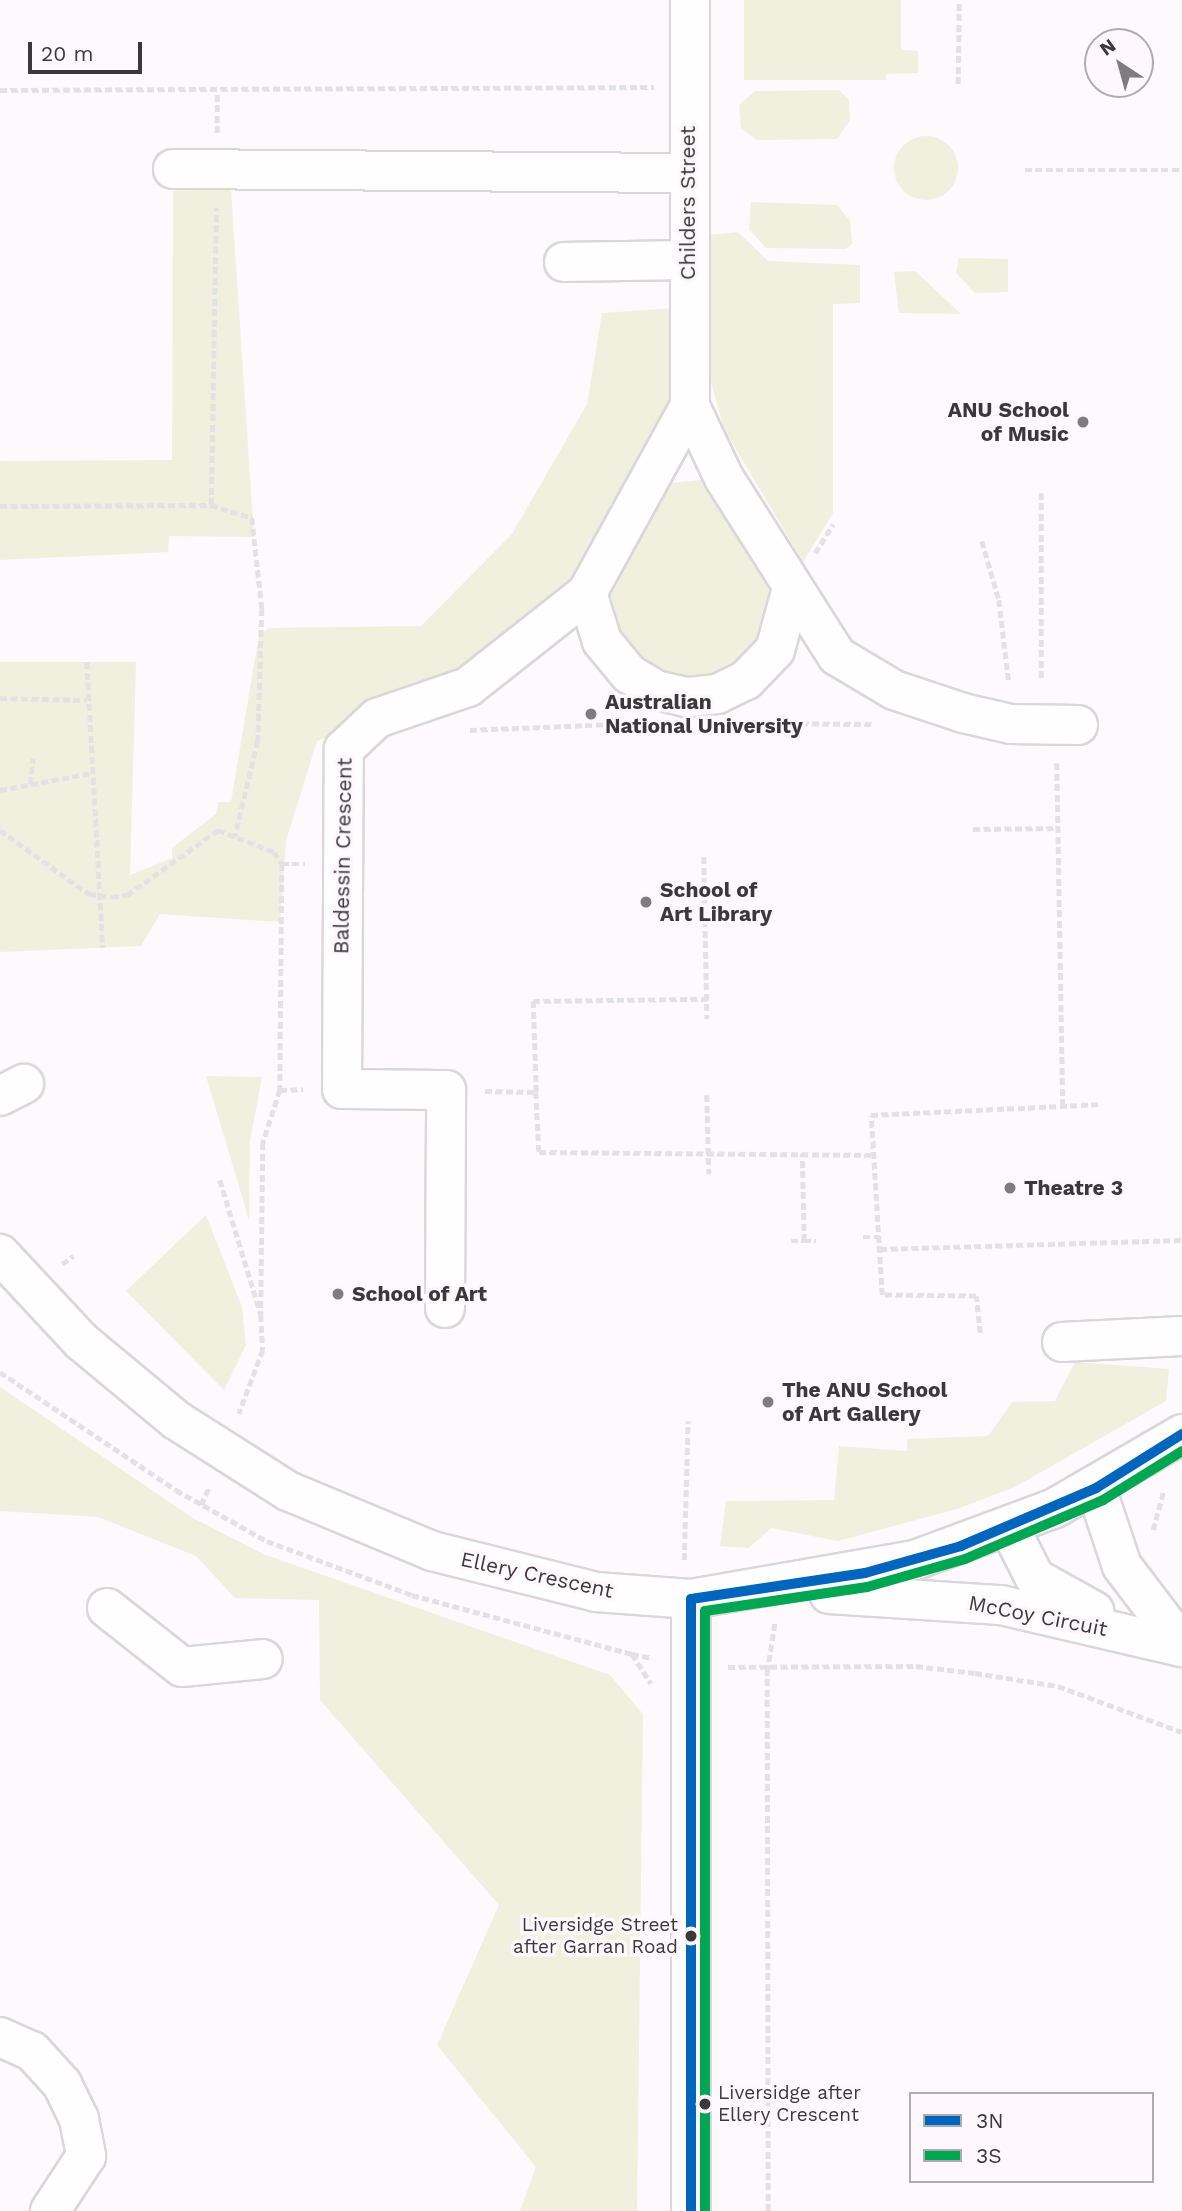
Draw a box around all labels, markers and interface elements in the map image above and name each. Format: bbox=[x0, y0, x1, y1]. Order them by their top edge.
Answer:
scale bar bbox=[32, 28, 145, 72]
north arrow bbox=[1084, 28, 1154, 98]
text: N bbox=[1095, 34, 1120, 61]
text: 20 m bbox=[41, 41, 93, 66]
street label: Childers Street bbox=[675, 126, 701, 280]
place label: ANU School of Music bbox=[948, 397, 1069, 447]
marker: ANU School of Music bbox=[1075, 414, 1091, 430]
place label: Australian National University bbox=[605, 689, 803, 739]
marker: Australian National University bbox=[583, 706, 599, 722]
street label: Baldessin Crescent bbox=[329, 758, 357, 954]
place label: School of Art Library bbox=[660, 877, 772, 927]
marker: School of Art Library bbox=[638, 894, 654, 910]
place label: Theatre 3 bbox=[1024, 1175, 1123, 1201]
marker: Theatre 3 bbox=[1002, 1180, 1018, 1196]
place label: School of Art bbox=[352, 1281, 488, 1307]
marker: School of Art bbox=[330, 1286, 346, 1302]
place label: The ANU School of Art Gallery bbox=[782, 1377, 948, 1427]
marker: The ANU School of Art Gallery bbox=[760, 1394, 776, 1410]
street label: Ellery Crescent bbox=[458, 1546, 616, 1604]
street label: McCoy Circuit bbox=[966, 1590, 1110, 1642]
place label: Liversidge Street after Garran Road bbox=[513, 1914, 678, 1958]
marker: Liversidge Street after Garran Road bbox=[684, 1929, 698, 1943]
place label: Liversidge after Ellery Crescent bbox=[718, 2082, 861, 2126]
legend bbox=[909, 2092, 1154, 2183]
marker: Liversidge after Ellery Crescent bbox=[698, 2097, 712, 2111]
text: 3N bbox=[976, 2108, 1004, 2133]
text: 3S bbox=[976, 2143, 1002, 2168]

